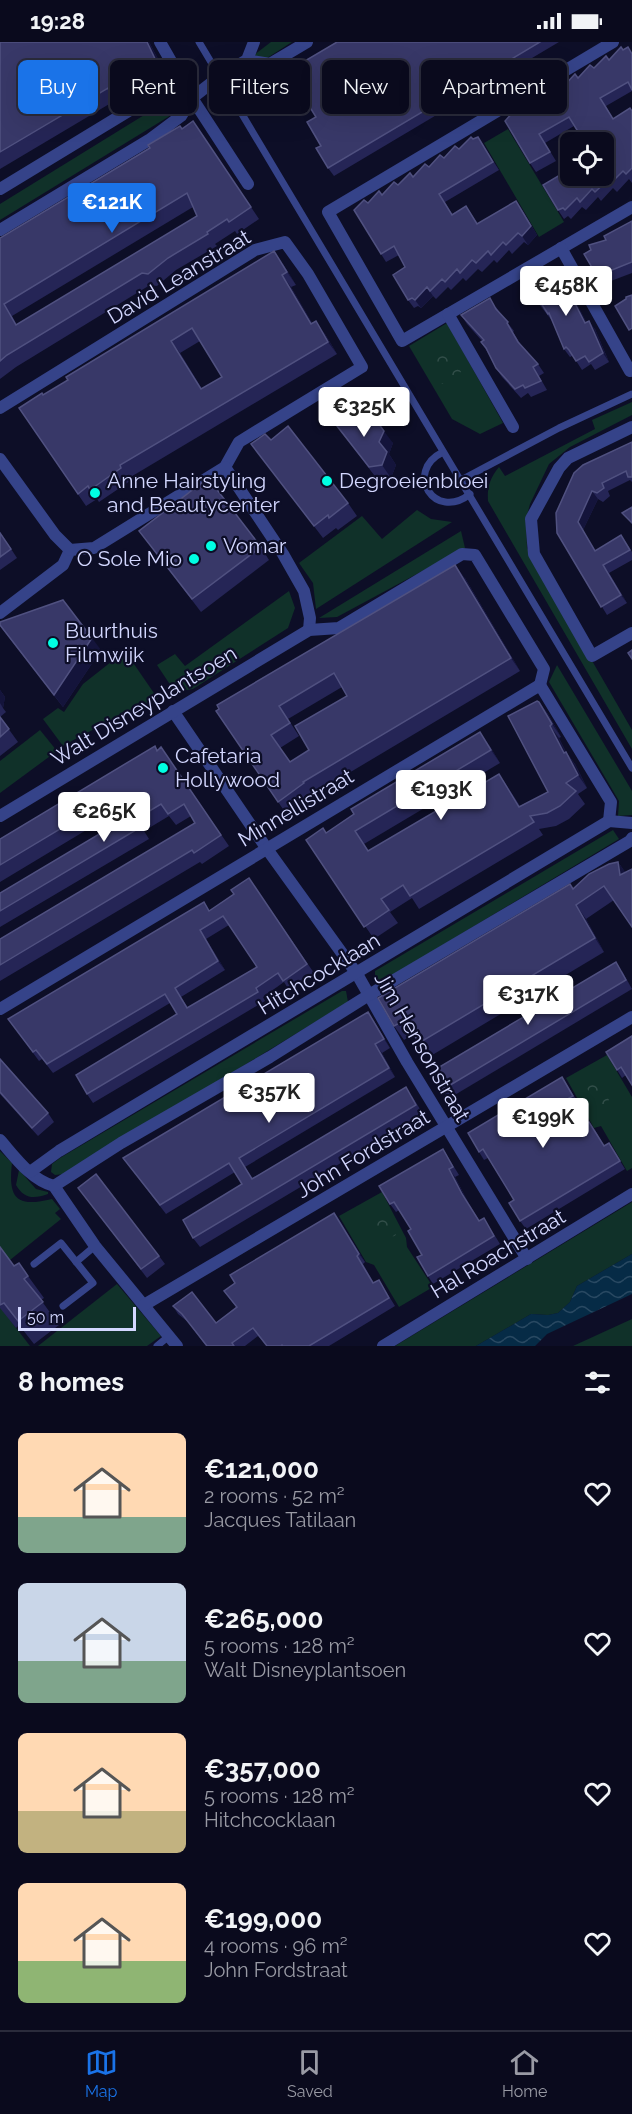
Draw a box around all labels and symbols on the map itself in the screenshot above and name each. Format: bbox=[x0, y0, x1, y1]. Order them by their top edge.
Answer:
pin: €121K bbox=[70, 183, 154, 234]
street label: David Leanstraat bbox=[103, 224, 255, 329]
pin: €458K bbox=[524, 266, 608, 317]
pin: €325K bbox=[322, 387, 406, 438]
place label: Anne Hairstyling and Beautycenter bbox=[107, 468, 280, 517]
place label: Degroeienbloei bbox=[339, 468, 488, 493]
marker: Degroeienbloei bbox=[320, 474, 334, 488]
marker: Anne Hairstyling and Beautycenter bbox=[88, 486, 102, 500]
place label: Vomar bbox=[223, 533, 287, 558]
marker: Vomar bbox=[204, 539, 218, 553]
place label: O Sole Mio bbox=[77, 546, 182, 571]
marker: O Sole Mio bbox=[187, 552, 201, 566]
place label: Buurthuis Filmwijk bbox=[65, 618, 158, 667]
marker: Buurthuis Filmwijk bbox=[46, 636, 60, 650]
street label: Walt Disneyplantsoen bbox=[46, 640, 241, 771]
place label: Cafetaria Hollywood bbox=[175, 743, 280, 792]
marker: Cafetaria Hollywood bbox=[156, 761, 170, 775]
street label: Minnellistraat bbox=[234, 763, 358, 852]
pin: €193K bbox=[399, 770, 483, 821]
pin: €265K bbox=[62, 792, 146, 843]
street label: Hitchcocklaan bbox=[253, 927, 384, 1020]
street label: Jim Hensonstraat bbox=[369, 968, 475, 1126]
pin: €317K bbox=[486, 975, 570, 1026]
pin: €357K bbox=[227, 1073, 311, 1124]
pin: €199K bbox=[501, 1098, 585, 1149]
street label: John Fordstraat bbox=[292, 1104, 434, 1203]
street label: Hal Roachstraat bbox=[426, 1204, 570, 1304]
scale bar bbox=[18, 1304, 136, 1332]

